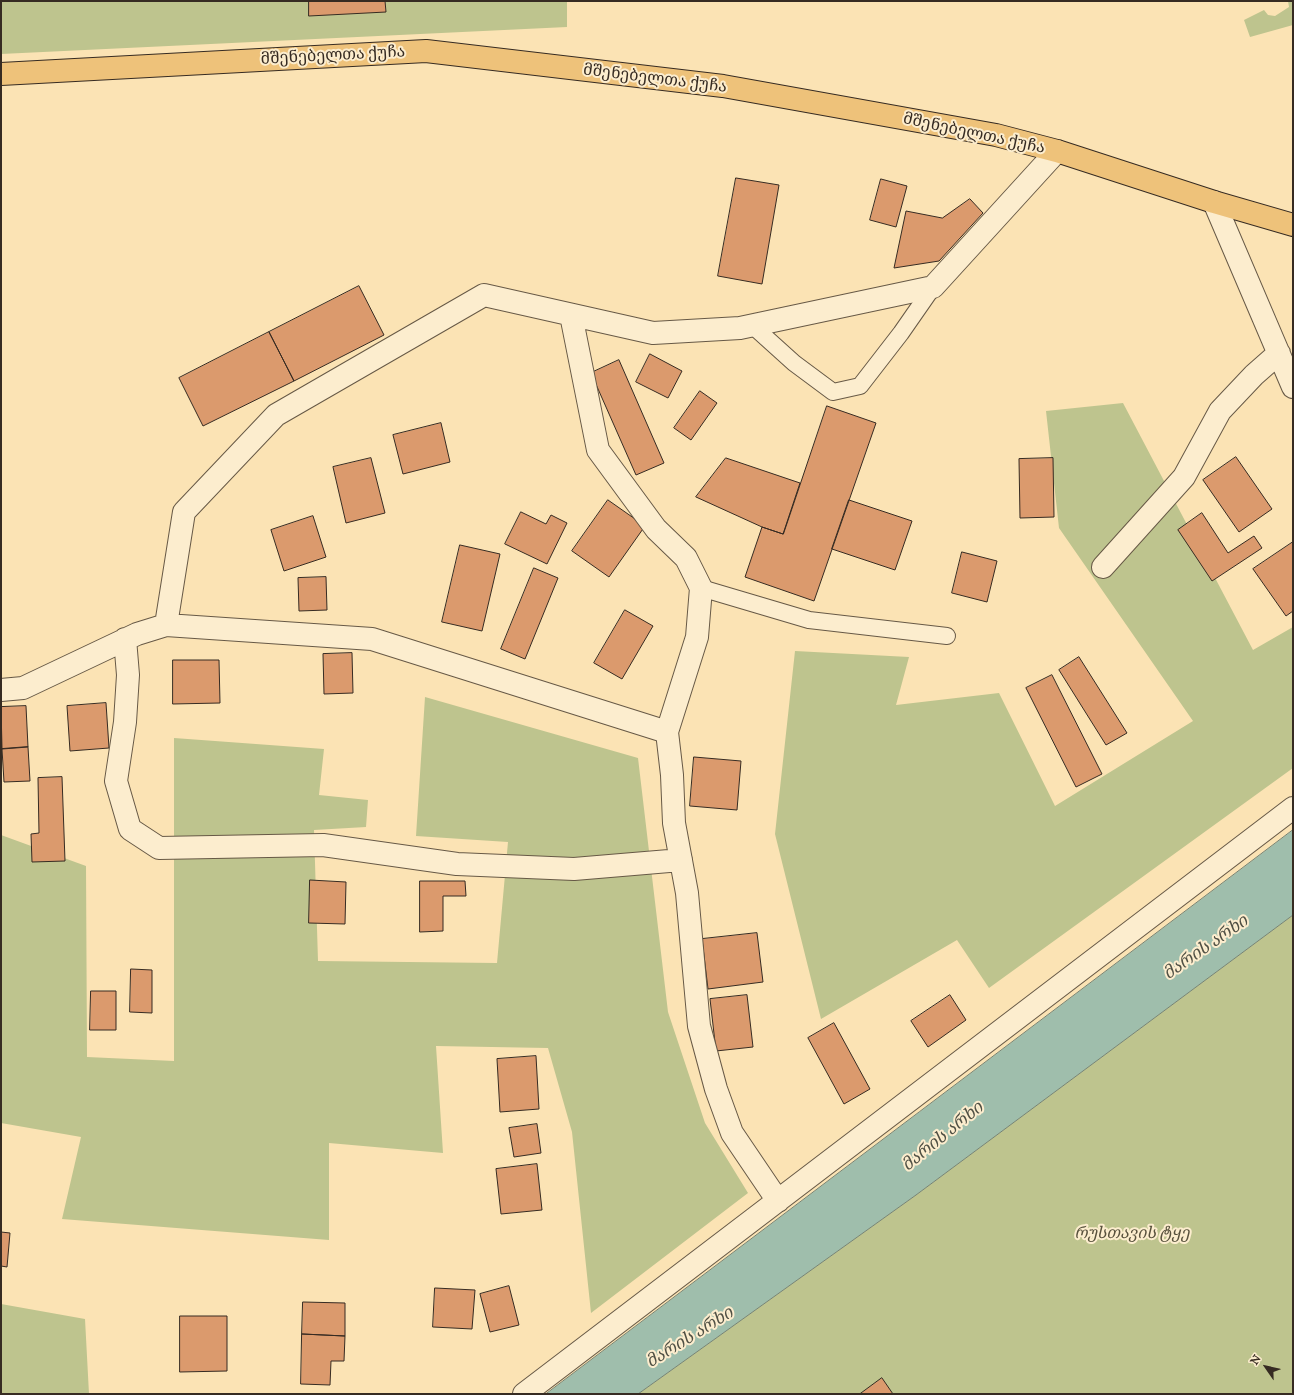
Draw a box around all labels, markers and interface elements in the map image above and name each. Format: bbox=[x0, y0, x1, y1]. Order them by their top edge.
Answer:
street label: მშენებელთა ქუჩა bbox=[260, 43, 406, 69]
street label: მშენებელთა ქუჩა bbox=[582, 61, 728, 97]
street label: მშენებელთა ქუჩა bbox=[901, 110, 1047, 158]
water label: მარის არხი bbox=[1160, 911, 1252, 985]
water label: მარის არხი bbox=[898, 1098, 988, 1176]
park label: რუსთავის ტყე bbox=[1074, 1224, 1190, 1244]
water label: მარის არხი bbox=[643, 1303, 737, 1373]
north arrow bbox=[1246, 1347, 1286, 1387]
text: N bbox=[1248, 1353, 1264, 1368]

